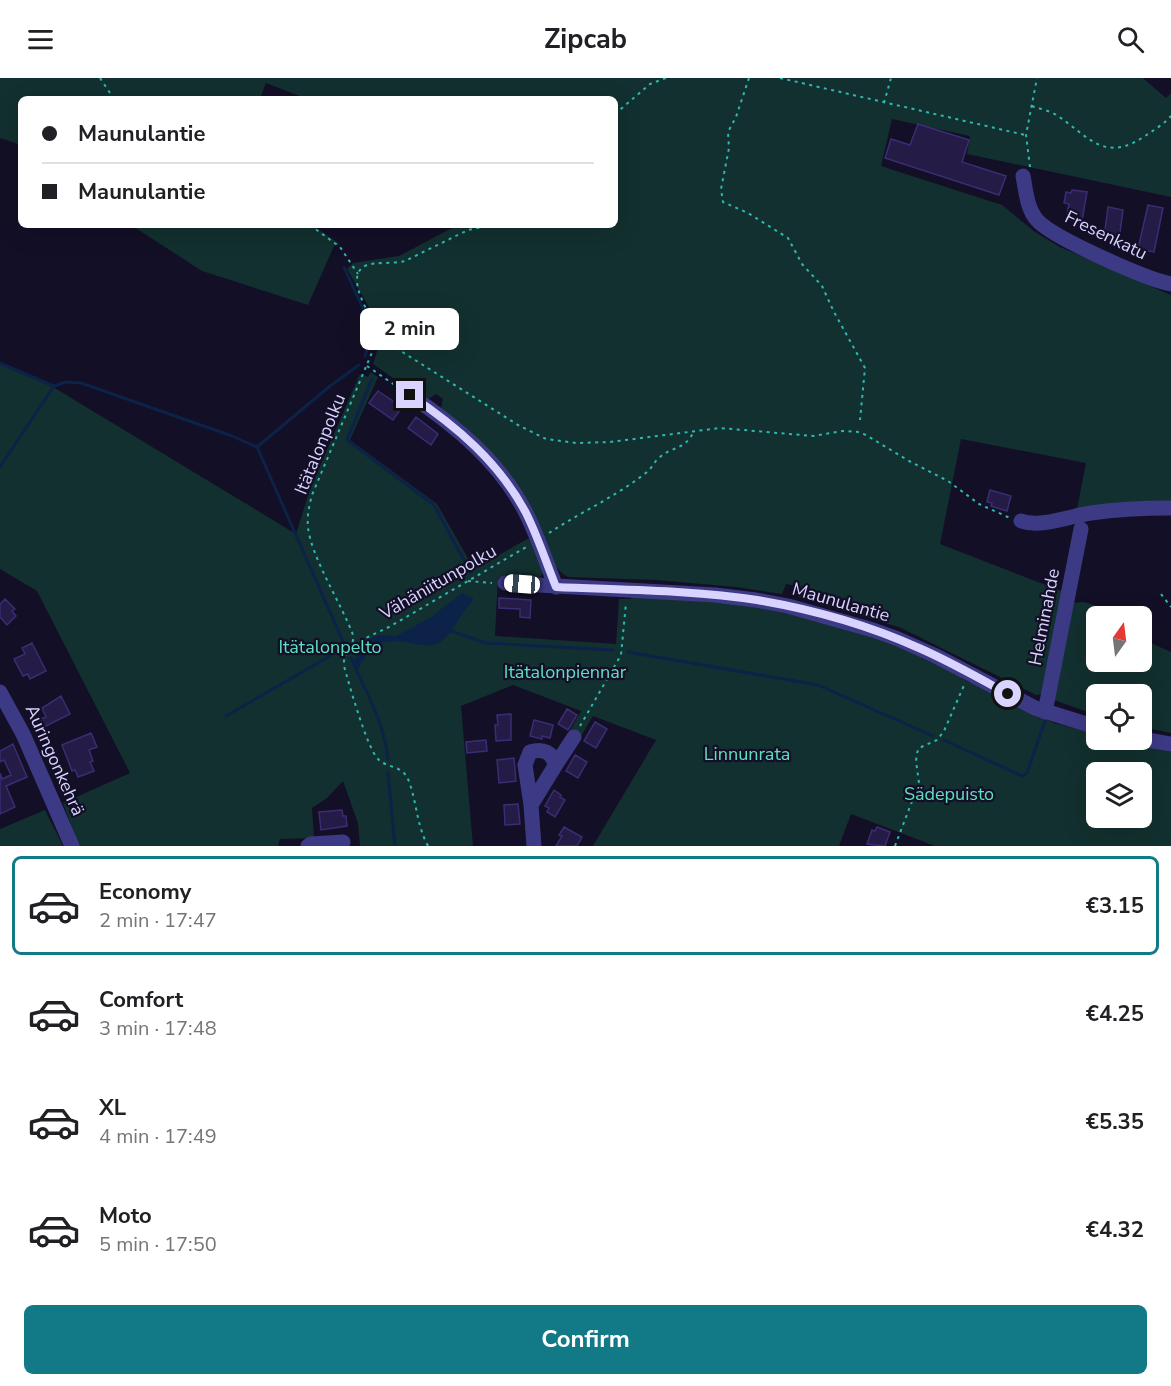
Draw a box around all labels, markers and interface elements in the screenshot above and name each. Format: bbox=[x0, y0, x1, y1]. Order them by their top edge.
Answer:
text: Zipcab bbox=[544, 21, 627, 58]
icon: menu bbox=[24, 23, 57, 56]
icon: search bbox=[1114, 23, 1147, 56]
text: Maunulantie bbox=[78, 119, 205, 149]
text: Maunulantie bbox=[78, 177, 205, 207]
street label: Fresenkatu bbox=[1061, 205, 1151, 265]
callout: 2 min bbox=[360, 308, 460, 350]
text: 2 min bbox=[384, 315, 435, 342]
route end bbox=[396, 381, 423, 408]
street label: Itätalonpolku bbox=[289, 390, 351, 498]
street label: Vähäniitunpolku bbox=[374, 539, 501, 626]
street label: Helminahde bbox=[1023, 566, 1065, 668]
car bbox=[503, 574, 541, 594]
street label: Maunulantie bbox=[789, 577, 893, 627]
north arrow bbox=[1086, 606, 1152, 672]
map controls bbox=[1086, 606, 1152, 828]
park label: Itätalonpelto bbox=[278, 635, 382, 659]
park label: Itätalonpiennar bbox=[504, 660, 627, 684]
route start bbox=[994, 680, 1021, 707]
button: locate bbox=[1086, 684, 1152, 750]
street label: Auringonkehrä bbox=[20, 701, 90, 819]
park label: Linnunrata bbox=[704, 742, 790, 766]
button: layers bbox=[1086, 762, 1152, 828]
park label: Sädepuisto bbox=[904, 782, 994, 806]
text: Economy bbox=[99, 877, 191, 907]
icon: car bbox=[27, 879, 81, 933]
text: €3.15 bbox=[1086, 891, 1144, 921]
text: 2 min · 17:47 bbox=[99, 907, 217, 934]
text: Comfort bbox=[99, 985, 183, 1015]
icon: car bbox=[27, 987, 81, 1041]
text: €4.25 bbox=[1086, 999, 1144, 1029]
text: 3 min · 17:48 bbox=[99, 1015, 217, 1042]
text: XL bbox=[99, 1093, 126, 1123]
icon: car bbox=[27, 1095, 81, 1149]
text: €5.35 bbox=[1086, 1107, 1144, 1137]
text: 4 min · 17:49 bbox=[99, 1123, 217, 1150]
text: Moto bbox=[99, 1201, 152, 1231]
icon: car bbox=[27, 1203, 81, 1257]
text: €4.32 bbox=[1086, 1215, 1144, 1245]
text: 5 min · 17:50 bbox=[99, 1231, 217, 1258]
button: Confirm bbox=[24, 1305, 1147, 1374]

